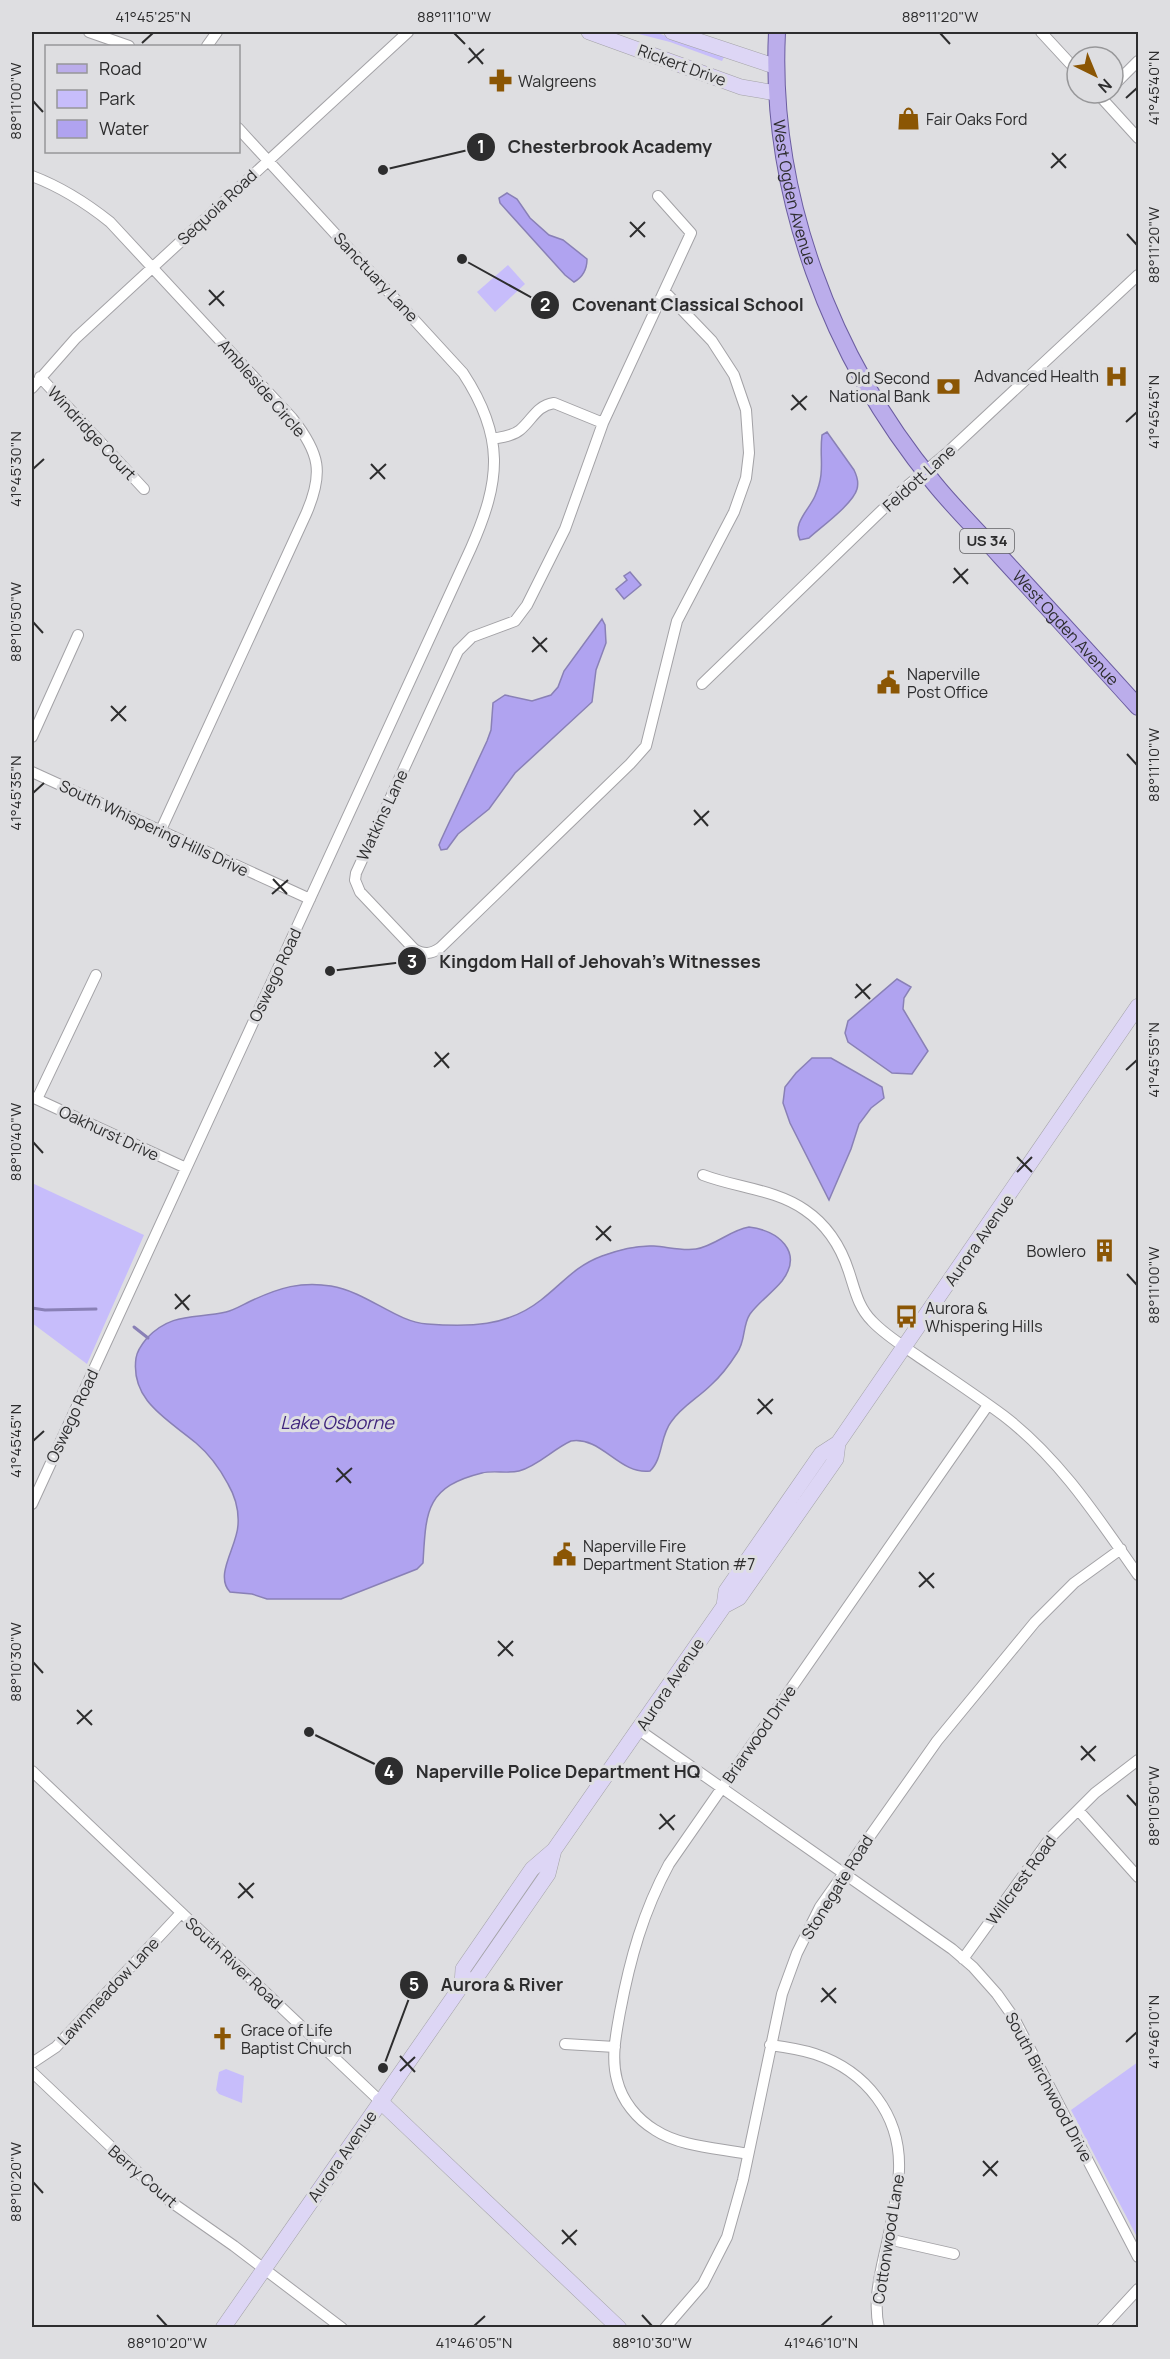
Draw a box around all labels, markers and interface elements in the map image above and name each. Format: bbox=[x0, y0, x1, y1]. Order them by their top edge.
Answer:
text: 41°45'25"N bbox=[115, 6, 191, 27]
text: 88°11'10"W bbox=[417, 6, 491, 27]
text: 88°11'20"W bbox=[902, 6, 978, 27]
street label: Rickert Drive bbox=[635, 39, 729, 91]
legend bbox=[45, 45, 240, 153]
north arrow bbox=[1065, 45, 1125, 105]
text: 41°45'40"N bbox=[1143, 51, 1164, 125]
text: Road bbox=[99, 56, 142, 80]
text: 88°11'00"W bbox=[5, 62, 26, 140]
pharmacy icon: Walgreens bbox=[487, 68, 513, 94]
place label: Walgreens bbox=[518, 70, 596, 92]
text: N bbox=[1094, 74, 1117, 98]
text: Park bbox=[99, 86, 136, 110]
shop icon: Fair Oaks Ford bbox=[895, 106, 921, 132]
place label: Fair Oaks Ford bbox=[926, 108, 1028, 130]
text: Water bbox=[99, 116, 149, 140]
street label: West Ogden Avenue bbox=[768, 118, 822, 268]
callout: Chesterbrook Academy bbox=[466, 129, 724, 165]
text: 1 bbox=[477, 134, 485, 158]
text: Chesterbrook Academy bbox=[508, 134, 712, 158]
street label: Sequoia Road bbox=[172, 164, 262, 250]
text: 88°11'20"W bbox=[1143, 207, 1164, 283]
street label: Sanctuary Lane bbox=[329, 227, 423, 327]
callout: Covenant Classical School bbox=[530, 287, 816, 323]
text: 2 bbox=[540, 292, 550, 316]
text: Covenant Classical School bbox=[572, 292, 804, 316]
street label: Ambleside Circle bbox=[213, 334, 311, 442]
hospital icon: Advanced Health bbox=[1104, 363, 1130, 389]
place label: Advanced Health bbox=[974, 365, 1099, 387]
place label: Old Second National Bank bbox=[829, 367, 931, 407]
bank icon: Old Second National Bank bbox=[935, 374, 961, 400]
text: 41°45'45"N bbox=[1143, 375, 1164, 449]
street label: Windridge Court bbox=[43, 381, 141, 485]
text: 41°45'30"N bbox=[5, 431, 26, 507]
street label: Feldott Lane bbox=[878, 439, 960, 517]
road number: US 34 bbox=[960, 529, 1014, 553]
street label: West Ogden Avenue bbox=[1008, 565, 1124, 690]
text: 88°10'50"W bbox=[5, 582, 26, 662]
place label: Naperville Post Office bbox=[907, 663, 988, 703]
public building icon: Naperville Post Office bbox=[876, 670, 902, 696]
text: 88°11'10"W bbox=[1143, 728, 1164, 802]
text: 41°45'35"N bbox=[5, 755, 26, 831]
street label: Watkins Lane bbox=[351, 766, 413, 864]
street label: South Whispering Hills Drive bbox=[56, 774, 252, 882]
street label: Oswego Road bbox=[244, 925, 306, 1025]
callout: Kingdom Hall of Jehovah's Witnesses bbox=[397, 943, 772, 979]
text: 3 bbox=[407, 949, 417, 973]
text: Kingdom Hall of Jehovah's Witnesses bbox=[439, 949, 761, 973]
text: 41°45'55"N bbox=[1143, 1022, 1164, 1098]
street label: Oakhurst Drive bbox=[55, 1100, 163, 1166]
text: 88°10'40"W bbox=[5, 1103, 26, 1181]
street label: Aurora Avenue bbox=[939, 1190, 1019, 1290]
building icon: Bowlero bbox=[1091, 1238, 1117, 1264]
place label: Bowlero bbox=[1027, 1240, 1086, 1262]
text: 88°11'00"W bbox=[1143, 1246, 1164, 1324]
place label: Aurora & Whispering Hills bbox=[925, 1297, 1043, 1337]
bus stop icon: Aurora & Whispering Hills bbox=[894, 1304, 920, 1330]
street label: Oswego Road bbox=[41, 1366, 103, 1466]
text: 41°45'45"N bbox=[5, 1404, 26, 1478]
water label: Lake Osborne bbox=[280, 1410, 395, 1434]
place label: Naperville Fire Department Station #7 bbox=[583, 1535, 755, 1575]
public building icon: Naperville Fire Department Station #7 bbox=[552, 1542, 578, 1568]
text: 88°10'30"W bbox=[5, 1622, 26, 1702]
street label: Aurora Avenue bbox=[631, 1633, 709, 1735]
street label: Briarwood Drive bbox=[717, 1681, 801, 1787]
callout: Naperville Police Department HQ bbox=[374, 1753, 712, 1789]
text: 4 bbox=[384, 1759, 395, 1783]
text: Naperville Police Department HQ bbox=[416, 1759, 700, 1783]
text: 88°10'50"W bbox=[1143, 1766, 1164, 1846]
street label: Stonegate Road bbox=[796, 1831, 878, 1943]
street label: Willcrest Road bbox=[981, 1831, 1061, 1929]
street label: South River Road bbox=[180, 1912, 288, 2014]
street label: Lawnmeadow Lane bbox=[52, 1932, 164, 2050]
callout: Aurora & River bbox=[399, 1967, 575, 2003]
text: 5 bbox=[409, 1972, 419, 1996]
text: Aurora & River bbox=[441, 1972, 563, 1996]
text: 41°46'10"N bbox=[1143, 1995, 1164, 2069]
street label: South Birchwood Drive bbox=[1000, 2008, 1098, 2166]
place label: Grace of Life Baptist Church bbox=[241, 2019, 352, 2059]
church icon: Grace of Life Baptist Church bbox=[210, 2026, 236, 2052]
street label: Aurora Avenue bbox=[302, 2106, 382, 2206]
street label: Berry Court bbox=[104, 2140, 182, 2212]
text: 88°10'20"W bbox=[5, 2142, 26, 2222]
street label: Cottonwood Lane bbox=[867, 2173, 909, 2305]
text: 88°10'20"W bbox=[127, 2332, 207, 2353]
text: 41°46'05"N bbox=[436, 2332, 512, 2353]
text: 88°10'30"W bbox=[612, 2332, 692, 2353]
text: 41°46'10"N bbox=[784, 2332, 858, 2353]

